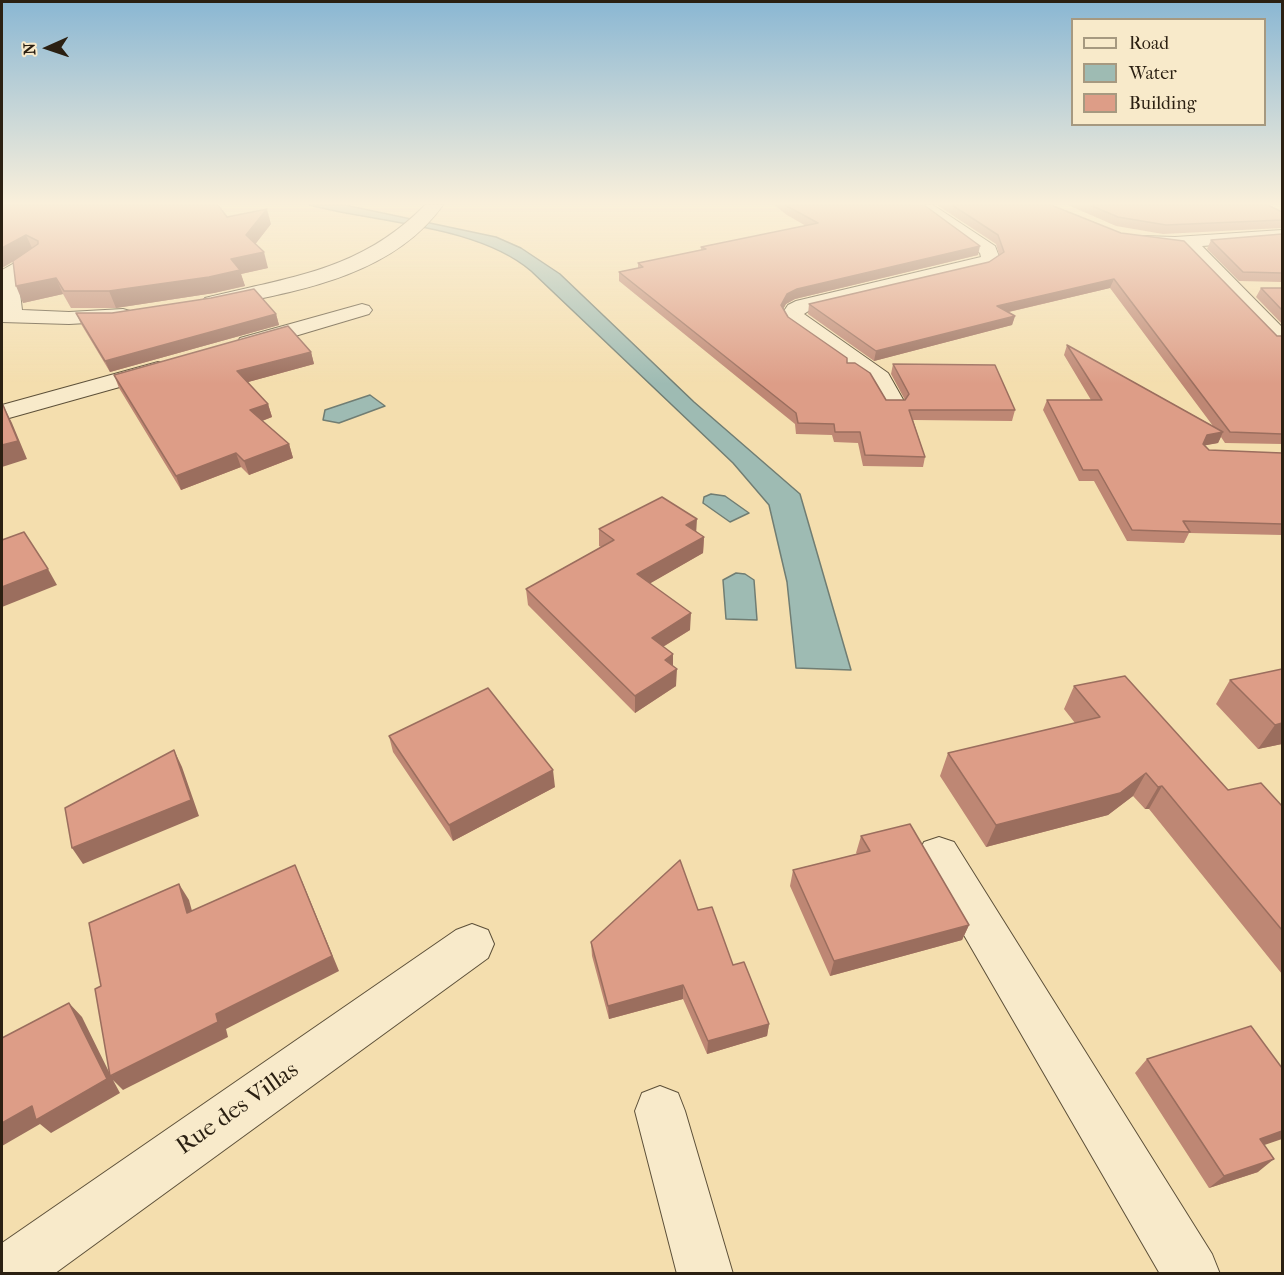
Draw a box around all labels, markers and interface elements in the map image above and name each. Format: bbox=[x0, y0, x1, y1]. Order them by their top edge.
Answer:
north arrow bbox=[18, 18, 78, 78]
legend bbox=[1071, 18, 1266, 126]
text: Road bbox=[1129, 33, 1169, 54]
text: N bbox=[20, 42, 39, 56]
text: Water bbox=[1129, 63, 1177, 84]
text: Building bbox=[1129, 93, 1196, 114]
street label: Rue des Villas bbox=[171, 1056, 305, 1162]

